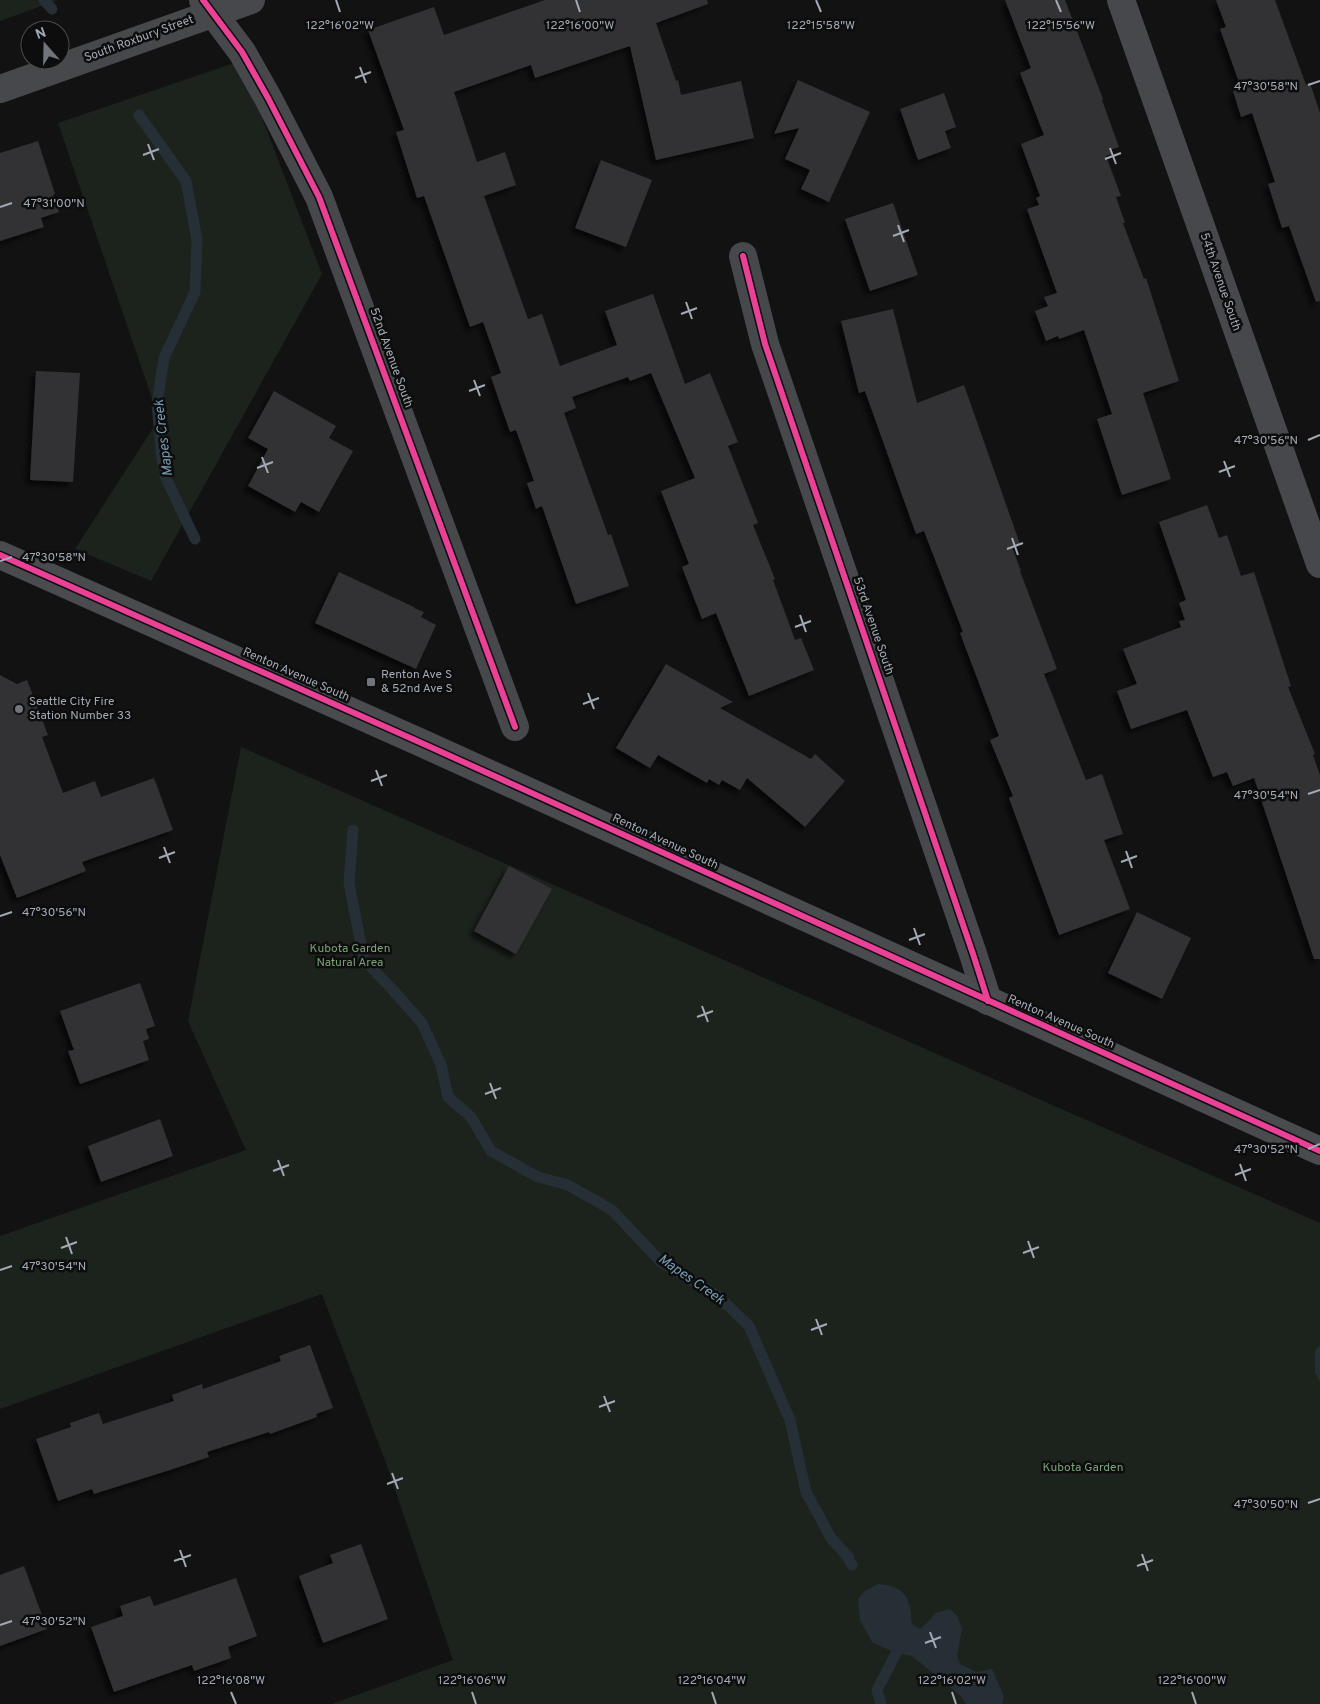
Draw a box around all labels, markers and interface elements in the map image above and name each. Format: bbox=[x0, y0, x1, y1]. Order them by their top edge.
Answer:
street label: South Roxbury Street bbox=[82, 12, 196, 66]
text: 122°16'02"W bbox=[306, 18, 374, 34]
text: 122°16'00"W bbox=[546, 18, 614, 34]
text: 122°15'58"W bbox=[787, 18, 855, 34]
text: 122°15'56"W bbox=[1027, 18, 1095, 34]
north arrow bbox=[20, 20, 70, 70]
text: N bbox=[33, 24, 49, 44]
text: 47°30'58"N bbox=[1234, 79, 1298, 95]
text: 47°31'00"N bbox=[23, 196, 85, 212]
street label: 54th Avenue South bbox=[1196, 231, 1244, 333]
street label: 52nd Avenue South bbox=[365, 306, 417, 410]
water label: Mapes Creek bbox=[151, 398, 177, 477]
text: 47°30'56"N bbox=[1234, 433, 1298, 449]
text: 47°30'58"N bbox=[22, 550, 86, 566]
street label: 53rd Avenue South bbox=[849, 575, 897, 677]
street label: Renton Avenue South bbox=[240, 644, 352, 706]
place label: Renton Ave S & 52nd Ave S bbox=[381, 667, 453, 697]
marker: Renton Ave S & 52nd Ave S bbox=[365, 676, 377, 688]
place label: Seattle City Fire Station Number 33 bbox=[29, 694, 131, 724]
marker: Seattle City Fire Station Number 33 bbox=[13, 703, 25, 715]
text: 47°30'54"N bbox=[1234, 788, 1298, 804]
street label: Renton Avenue South bbox=[609, 810, 721, 874]
text: 47°30'56"N bbox=[22, 905, 86, 921]
park label: Kubota Garden Natural Area bbox=[310, 941, 390, 971]
street label: Renton Avenue South bbox=[1005, 991, 1117, 1053]
text: 47°30'52"N bbox=[1234, 1142, 1298, 1158]
water label: Mapes Creek bbox=[655, 1251, 728, 1310]
text: 47°30'54"N bbox=[22, 1259, 86, 1275]
park label: Kubota Garden bbox=[1043, 1460, 1123, 1476]
text: 47°30'50"N bbox=[1234, 1497, 1298, 1513]
text: 47°30'52"N bbox=[22, 1614, 86, 1630]
text: 122°16'08"W bbox=[197, 1673, 265, 1689]
text: 122°16'06"W bbox=[438, 1673, 506, 1689]
text: 122°16'04"W bbox=[678, 1673, 746, 1689]
text: 122°16'02"W bbox=[918, 1673, 986, 1689]
text: 122°16'00"W bbox=[1158, 1673, 1226, 1689]

